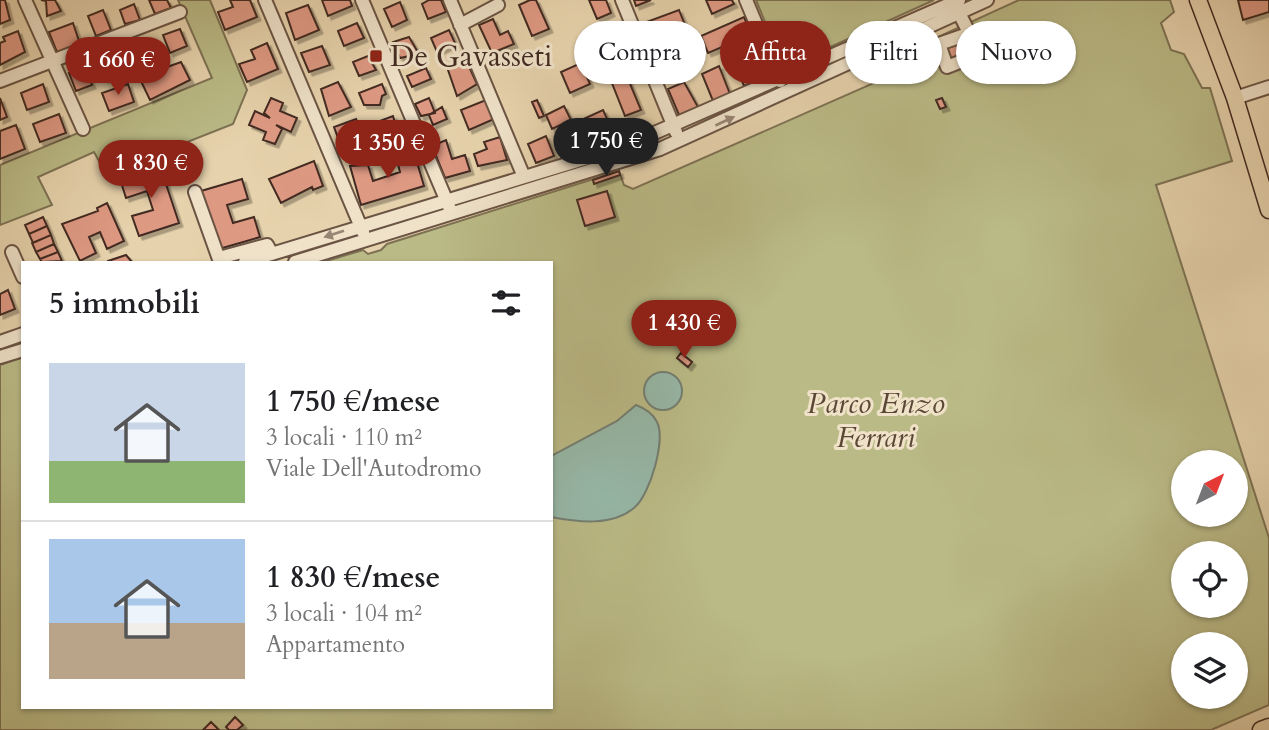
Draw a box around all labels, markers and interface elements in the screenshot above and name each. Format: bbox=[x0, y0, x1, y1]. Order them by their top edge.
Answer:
chip: Compra bbox=[574, 21, 706, 84]
chip: Affitta bbox=[720, 21, 831, 84]
chip: Filtri bbox=[845, 21, 942, 84]
chip: Nuovo bbox=[956, 21, 1076, 84]
place label: De Gavasseti bbox=[390, 36, 553, 77]
pin: 1 660 € bbox=[53, 38, 183, 97]
text: 1 660 € bbox=[81, 44, 155, 75]
marker: De Gavasseti bbox=[368, 48, 384, 64]
one-way arrow bbox=[715, 115, 735, 127]
pin: 1 750 € bbox=[541, 118, 671, 178]
pin: 1 350 € bbox=[323, 120, 453, 180]
text: 1 750 € bbox=[569, 125, 643, 156]
text: 1 350 € bbox=[351, 127, 425, 158]
pin: 1 830 € bbox=[86, 140, 216, 200]
text: 1 830 € bbox=[114, 147, 188, 178]
one-way arrow bbox=[324, 229, 345, 240]
text: 5 immobili bbox=[49, 283, 200, 324]
icon: filters bbox=[487, 284, 525, 322]
pin: 1 430 € bbox=[619, 300, 749, 360]
text: 1 430 € bbox=[647, 307, 721, 338]
text: 1 750 €/mese bbox=[266, 381, 440, 422]
park label: Parco Enzo Ferrari bbox=[807, 383, 945, 458]
icon: home bbox=[105, 391, 189, 475]
text: 3 locali · 110 m² bbox=[266, 422, 422, 453]
north arrow bbox=[1171, 450, 1248, 527]
map controls bbox=[1171, 450, 1248, 709]
text: Viale Dell'Autodromo bbox=[266, 453, 481, 484]
button: locate bbox=[1171, 541, 1248, 618]
text: 1 830 €/mese bbox=[266, 557, 440, 598]
icon: home bbox=[105, 567, 189, 651]
text: 3 locali · 104 m² bbox=[266, 598, 422, 629]
text: Appartamento bbox=[266, 629, 405, 660]
button: layers bbox=[1171, 632, 1248, 709]

